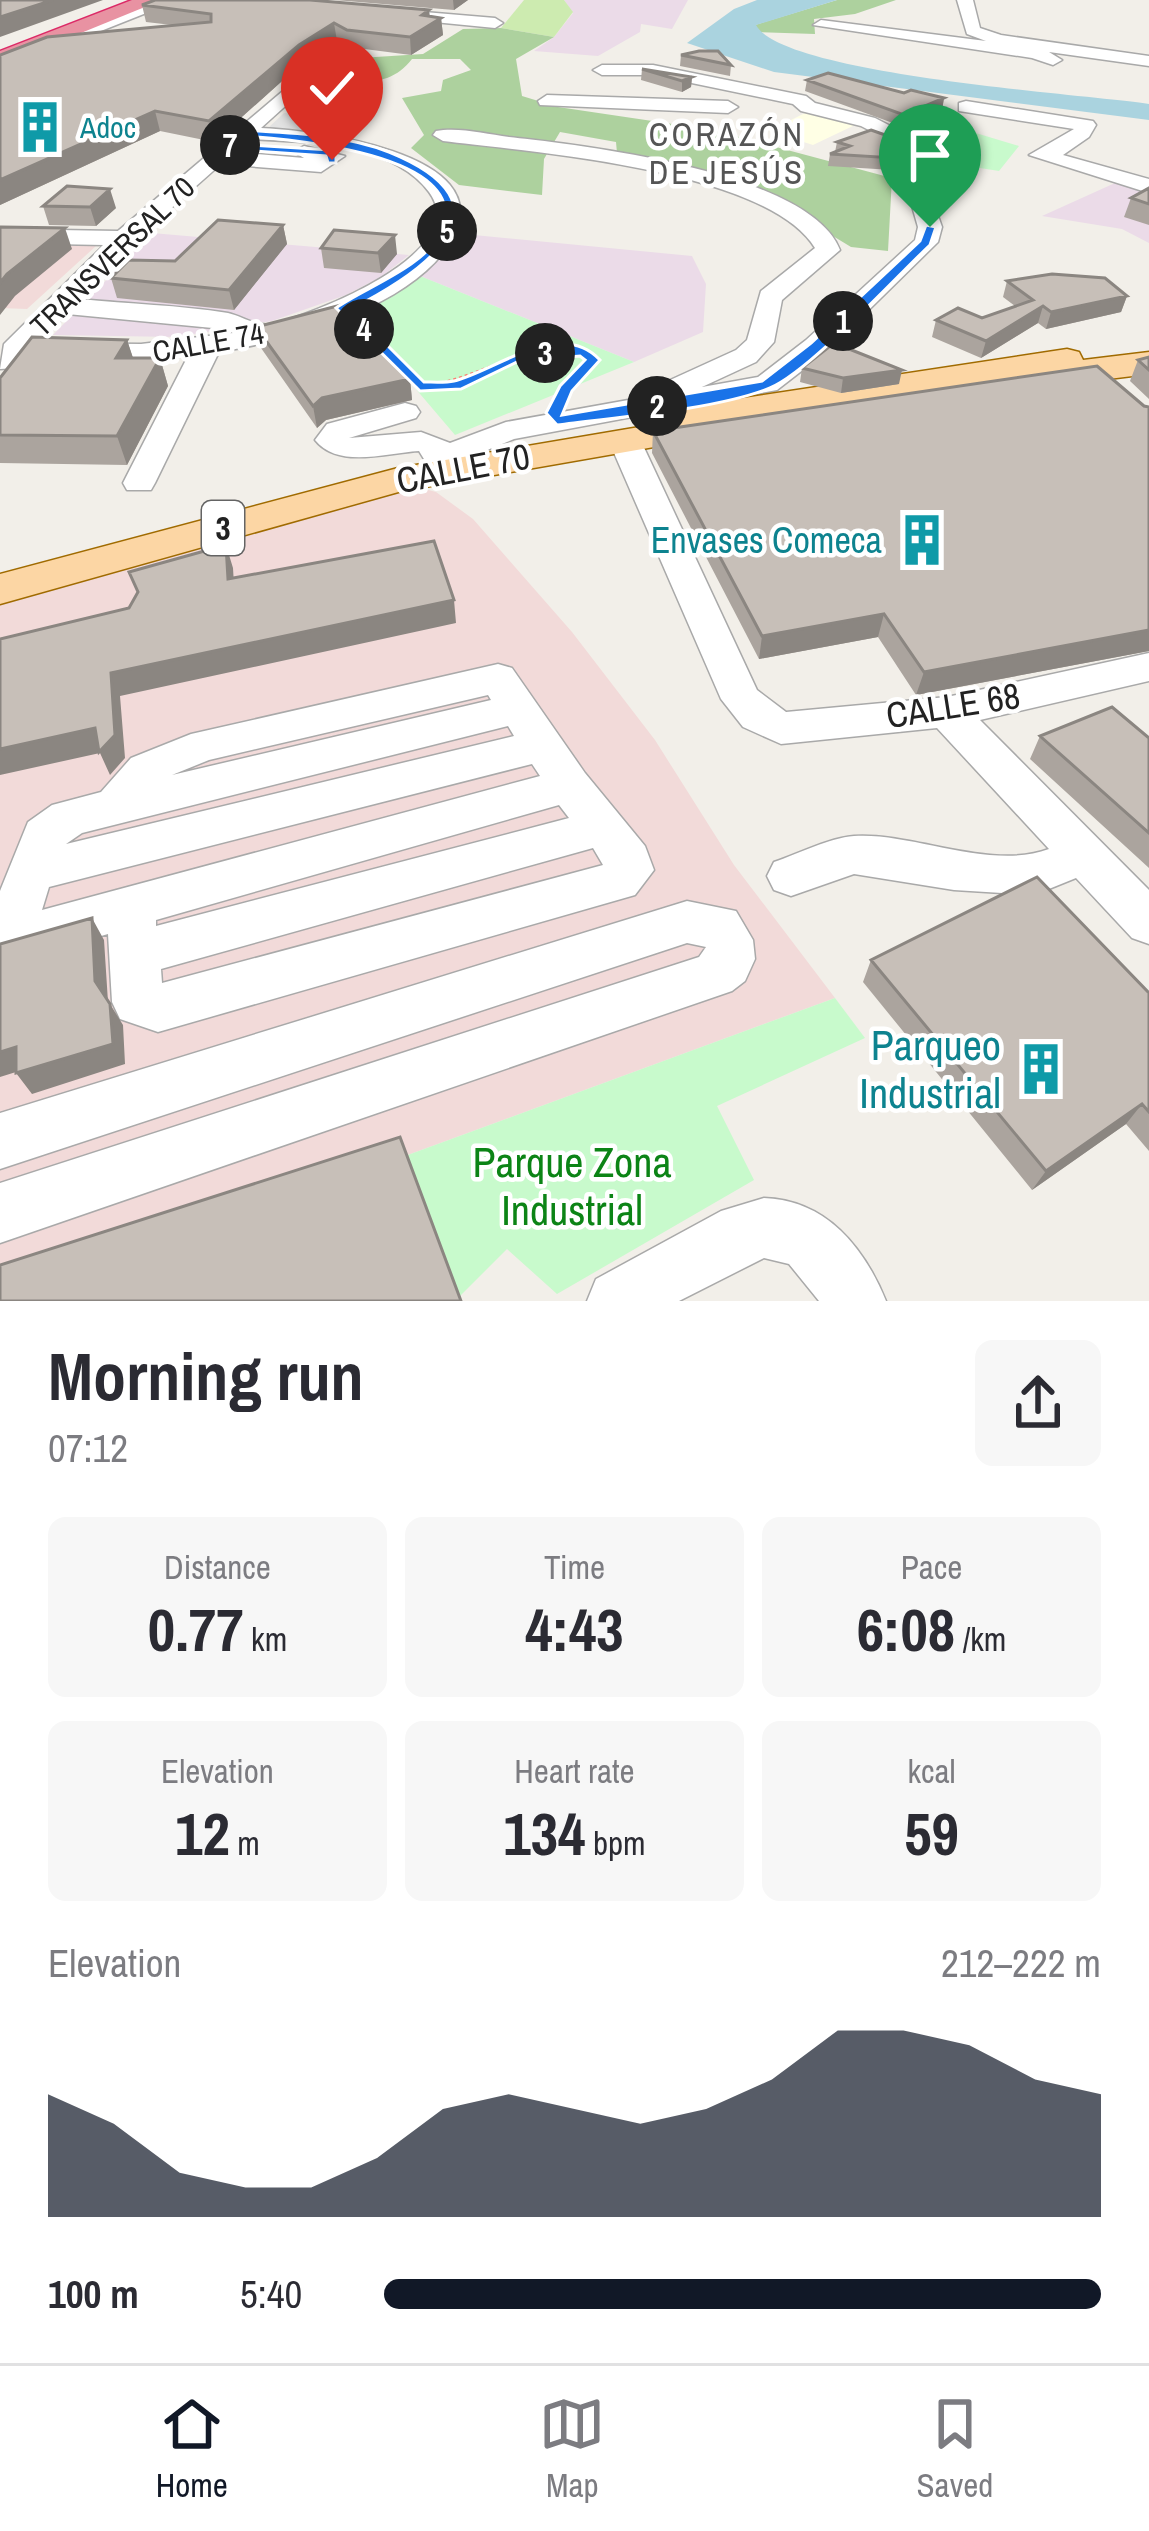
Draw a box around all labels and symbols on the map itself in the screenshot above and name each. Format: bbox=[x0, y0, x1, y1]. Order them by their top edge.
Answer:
pin bbox=[281, 37, 383, 160]
building icon: Adoc bbox=[11, 98, 69, 156]
pin bbox=[879, 104, 981, 227]
place label: Adoc bbox=[79, 107, 136, 147]
district label: CORAZÓN DE JESÚS bbox=[649, 112, 805, 194]
pin: 7 bbox=[200, 115, 260, 175]
street label: TRANSVERSAL 70 bbox=[21, 167, 203, 345]
pin: 5 bbox=[417, 201, 477, 261]
pin: 1 bbox=[813, 291, 873, 351]
pin: 4 bbox=[334, 299, 394, 359]
street label: CALLE 74 bbox=[149, 313, 267, 371]
pin: 3 bbox=[515, 323, 575, 383]
pin: 2 bbox=[627, 376, 687, 436]
street label: CALLE 70 bbox=[392, 432, 534, 504]
road number: 3 bbox=[202, 501, 244, 555]
building icon: Envases Comeca bbox=[893, 511, 951, 569]
place label: Envases Comeca bbox=[651, 516, 882, 564]
street label: CALLE 68 bbox=[883, 671, 1023, 739]
place label: Parqueo Industrial bbox=[859, 1017, 1001, 1121]
building icon: Parqueo Industrial bbox=[1012, 1040, 1070, 1098]
park label: Parque Zona Industrial bbox=[472, 1134, 672, 1238]

